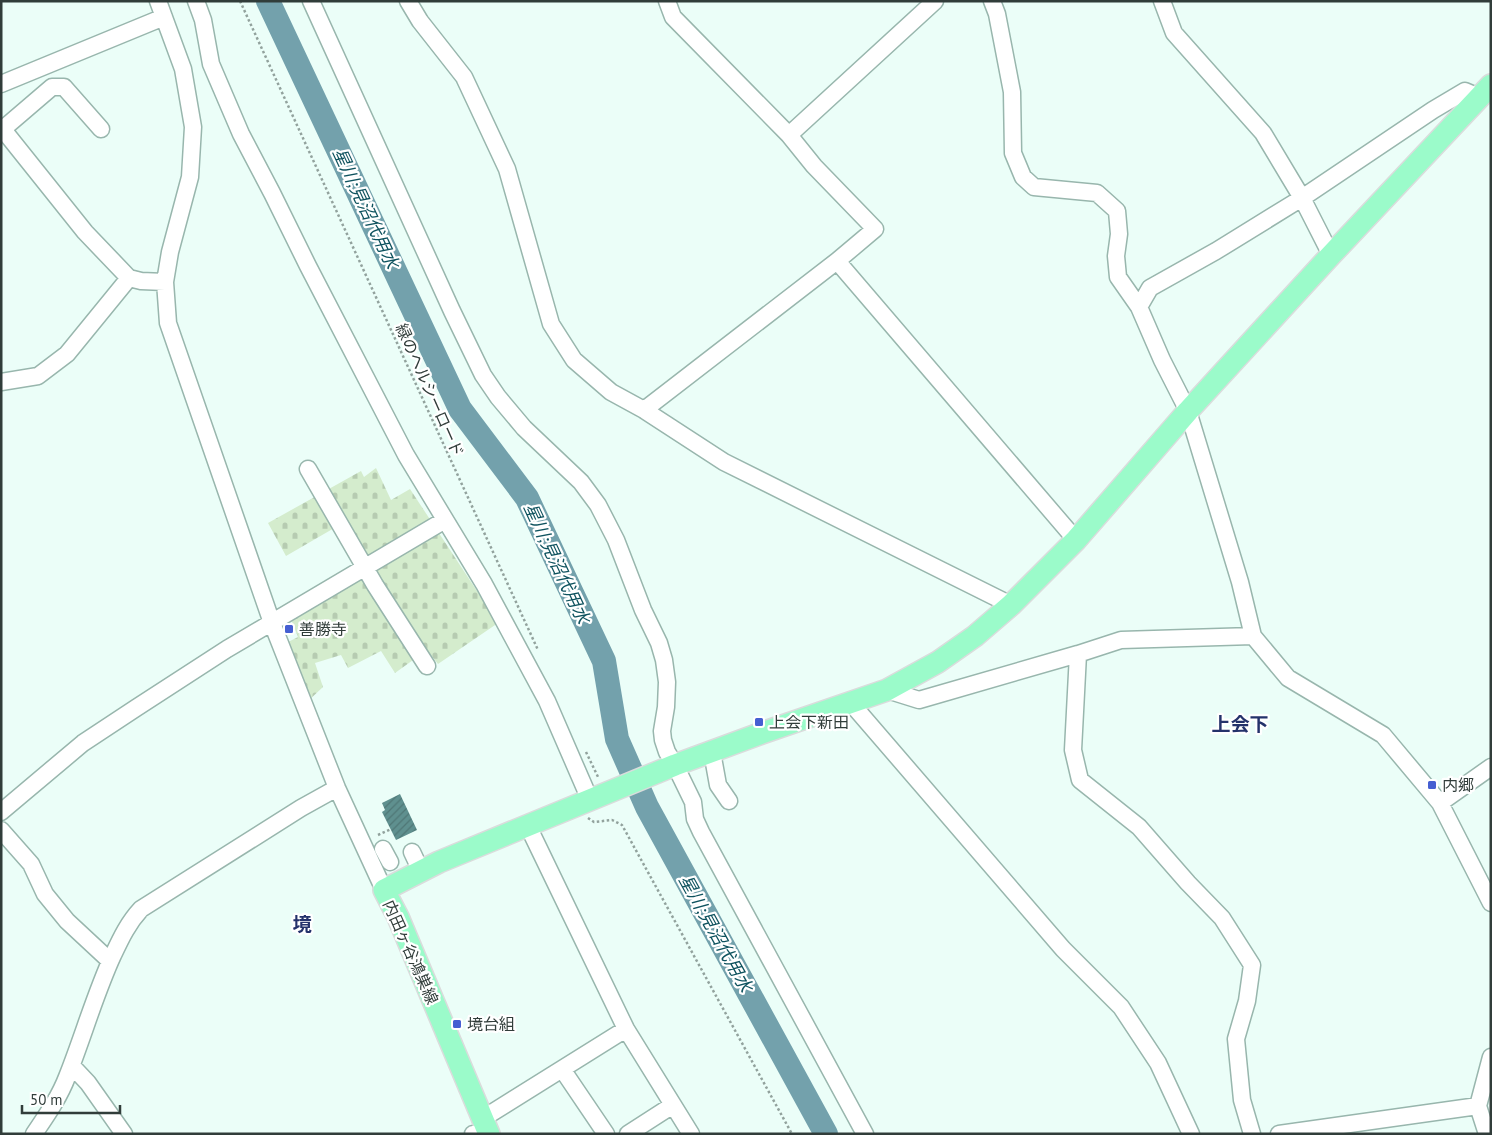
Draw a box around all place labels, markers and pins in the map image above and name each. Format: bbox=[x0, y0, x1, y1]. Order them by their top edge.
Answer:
place label: 善勝寺 bbox=[299, 619, 347, 639]
marker: 善勝寺 bbox=[283, 623, 295, 635]
place label: 上会下新田 bbox=[769, 712, 849, 732]
marker: 上会下新田 bbox=[753, 716, 765, 728]
place label: 内郷 bbox=[1442, 775, 1474, 795]
marker: 内郷 bbox=[1426, 779, 1438, 791]
place label: 境台組 bbox=[467, 1014, 515, 1034]
marker: 境台組 bbox=[451, 1018, 463, 1030]

